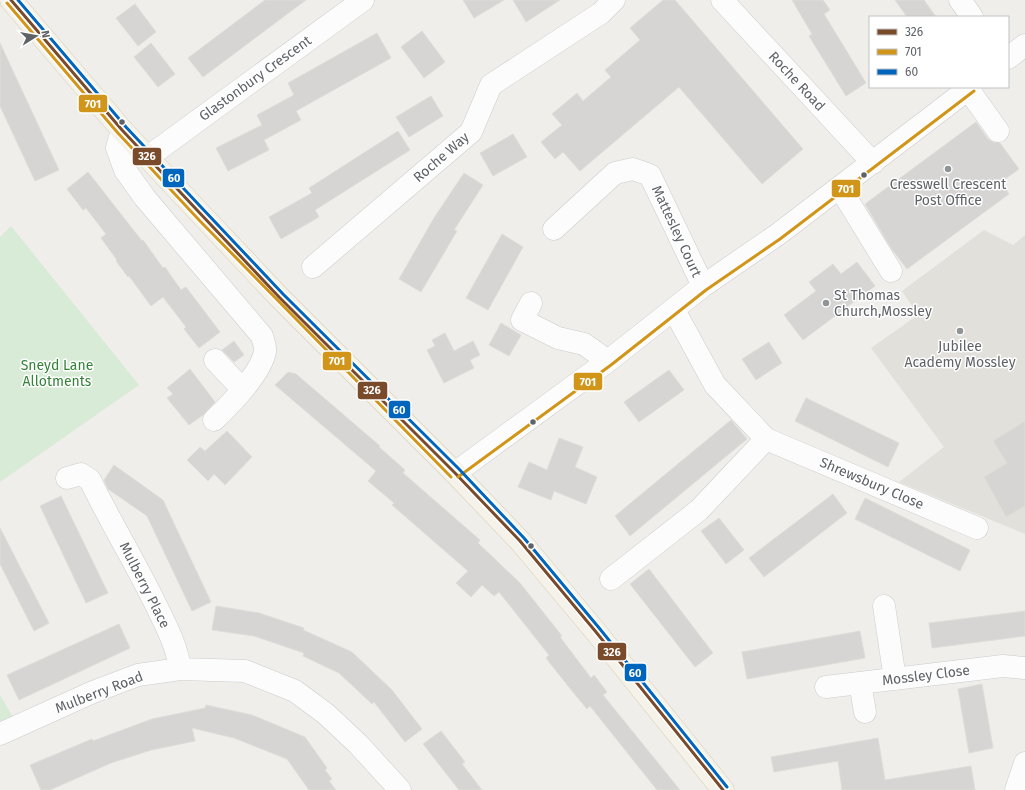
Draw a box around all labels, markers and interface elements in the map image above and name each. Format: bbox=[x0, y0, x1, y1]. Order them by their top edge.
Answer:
north arrow bbox=[16, 16, 56, 56]
legend bbox=[869, 16, 1009, 88]
text: 326 bbox=[905, 25, 923, 39]
text: N bbox=[38, 29, 52, 39]
street label: Glastonbury Crescent bbox=[196, 31, 316, 125]
text: 701 bbox=[905, 45, 922, 59]
street label: Roche Road bbox=[765, 48, 828, 115]
text: 60 bbox=[905, 65, 918, 79]
line badge: 701 bbox=[78, 94, 108, 113]
text: 701 bbox=[85, 98, 101, 111]
unlabelled marker bbox=[117, 117, 127, 127]
street label: Roche Way bbox=[410, 129, 473, 186]
line badge: 326 bbox=[132, 147, 162, 166]
text: 326 bbox=[137, 150, 156, 163]
marker: Cresswell Crescent Post Office bbox=[943, 164, 953, 174]
line badge: 60 bbox=[162, 168, 185, 188]
unlabelled marker bbox=[859, 170, 869, 180]
text: 60 bbox=[168, 172, 181, 185]
place label: Cresswell Crescent Post Office bbox=[890, 176, 1007, 209]
line badge: 701 bbox=[831, 179, 861, 198]
street label: Mattesley Court bbox=[648, 183, 706, 281]
text: 701 bbox=[838, 183, 854, 196]
place label: St Thomas Church,Mossley bbox=[834, 287, 932, 320]
marker: St Thomas Church,Mossley bbox=[821, 298, 831, 308]
marker: Jubilee Academy Mossley bbox=[955, 326, 965, 336]
place label: Jubilee Academy Mossley bbox=[904, 338, 1016, 371]
line badge: 701 bbox=[322, 351, 352, 371]
text: 701 bbox=[329, 355, 345, 368]
park label: Sneyd Lane Allotments bbox=[21, 357, 93, 390]
line badge: 701 bbox=[573, 372, 603, 391]
text: 701 bbox=[580, 376, 596, 389]
line badge: 326 bbox=[357, 381, 388, 400]
text: 326 bbox=[362, 384, 381, 397]
line badge: 60 bbox=[388, 400, 411, 419]
text: 60 bbox=[393, 404, 406, 417]
unlabelled marker bbox=[528, 417, 538, 427]
street label: Shrewsbury Close bbox=[817, 454, 926, 513]
street label: Mulberry Place bbox=[116, 539, 174, 631]
unlabelled marker bbox=[526, 541, 536, 551]
line badge: 326 bbox=[597, 642, 627, 661]
text: 326 bbox=[602, 646, 621, 659]
street label: Mossley Close bbox=[881, 662, 971, 689]
line badge: 60 bbox=[624, 663, 647, 682]
text: 60 bbox=[629, 667, 642, 680]
street label: Mulberry Road bbox=[53, 668, 146, 717]

